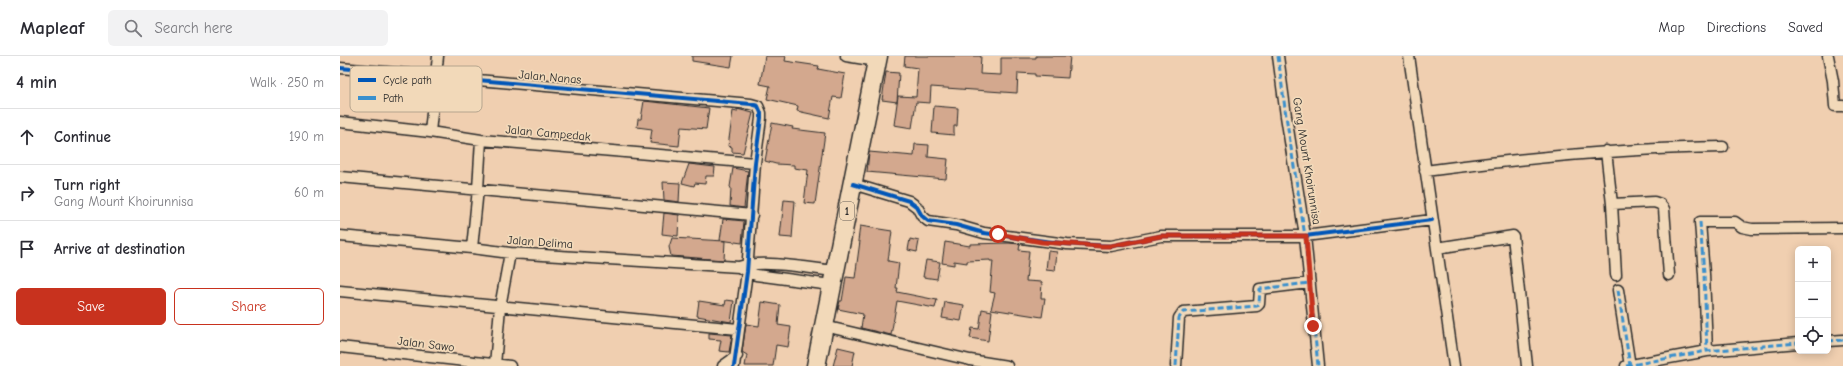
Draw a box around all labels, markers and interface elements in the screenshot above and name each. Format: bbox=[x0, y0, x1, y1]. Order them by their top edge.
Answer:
search box bbox=[108, 10, 388, 46]
text: Mapleaf bbox=[20, 17, 84, 39]
icon: search bbox=[122, 17, 144, 39]
text: Search here bbox=[154, 19, 233, 37]
text: Map bbox=[1658, 19, 1685, 36]
text: Directions bbox=[1707, 19, 1766, 36]
text: Saved bbox=[1788, 19, 1823, 36]
legend bbox=[350, 66, 482, 112]
street label: Jalan Nanas bbox=[518, 67, 582, 87]
text: 4 min bbox=[16, 73, 57, 92]
text: Cycle path bbox=[383, 74, 432, 87]
text: Walk · 250 m bbox=[250, 75, 324, 90]
text: Path bbox=[383, 92, 404, 105]
street label: Gang Mount Khoirunnisa bbox=[1290, 96, 1324, 226]
street label: Jalan Campedak bbox=[505, 122, 591, 144]
icon: ahead bbox=[16, 126, 38, 148]
text: Continue bbox=[54, 128, 111, 146]
text: 190 m bbox=[289, 129, 324, 144]
text: Turn right bbox=[54, 176, 120, 194]
icon: right bbox=[16, 182, 38, 204]
text: 60 m bbox=[294, 185, 324, 200]
text: Gang Mount Khoirunnisa bbox=[54, 194, 193, 209]
road number: 1 bbox=[840, 202, 854, 220]
route start bbox=[989, 225, 1007, 243]
street label: Jalan Delima bbox=[507, 233, 573, 251]
icon: arrive bbox=[16, 238, 38, 260]
text: Arrive at destination bbox=[54, 240, 185, 258]
map controls bbox=[1795, 246, 1831, 354]
button: + bbox=[1795, 246, 1831, 282]
button: − bbox=[1795, 282, 1831, 318]
button: Save bbox=[16, 288, 166, 325]
button: Share bbox=[174, 288, 324, 325]
route end bbox=[1304, 317, 1322, 335]
button: locate bbox=[1795, 318, 1831, 354]
street label: Jalan Sawo bbox=[397, 334, 455, 354]

